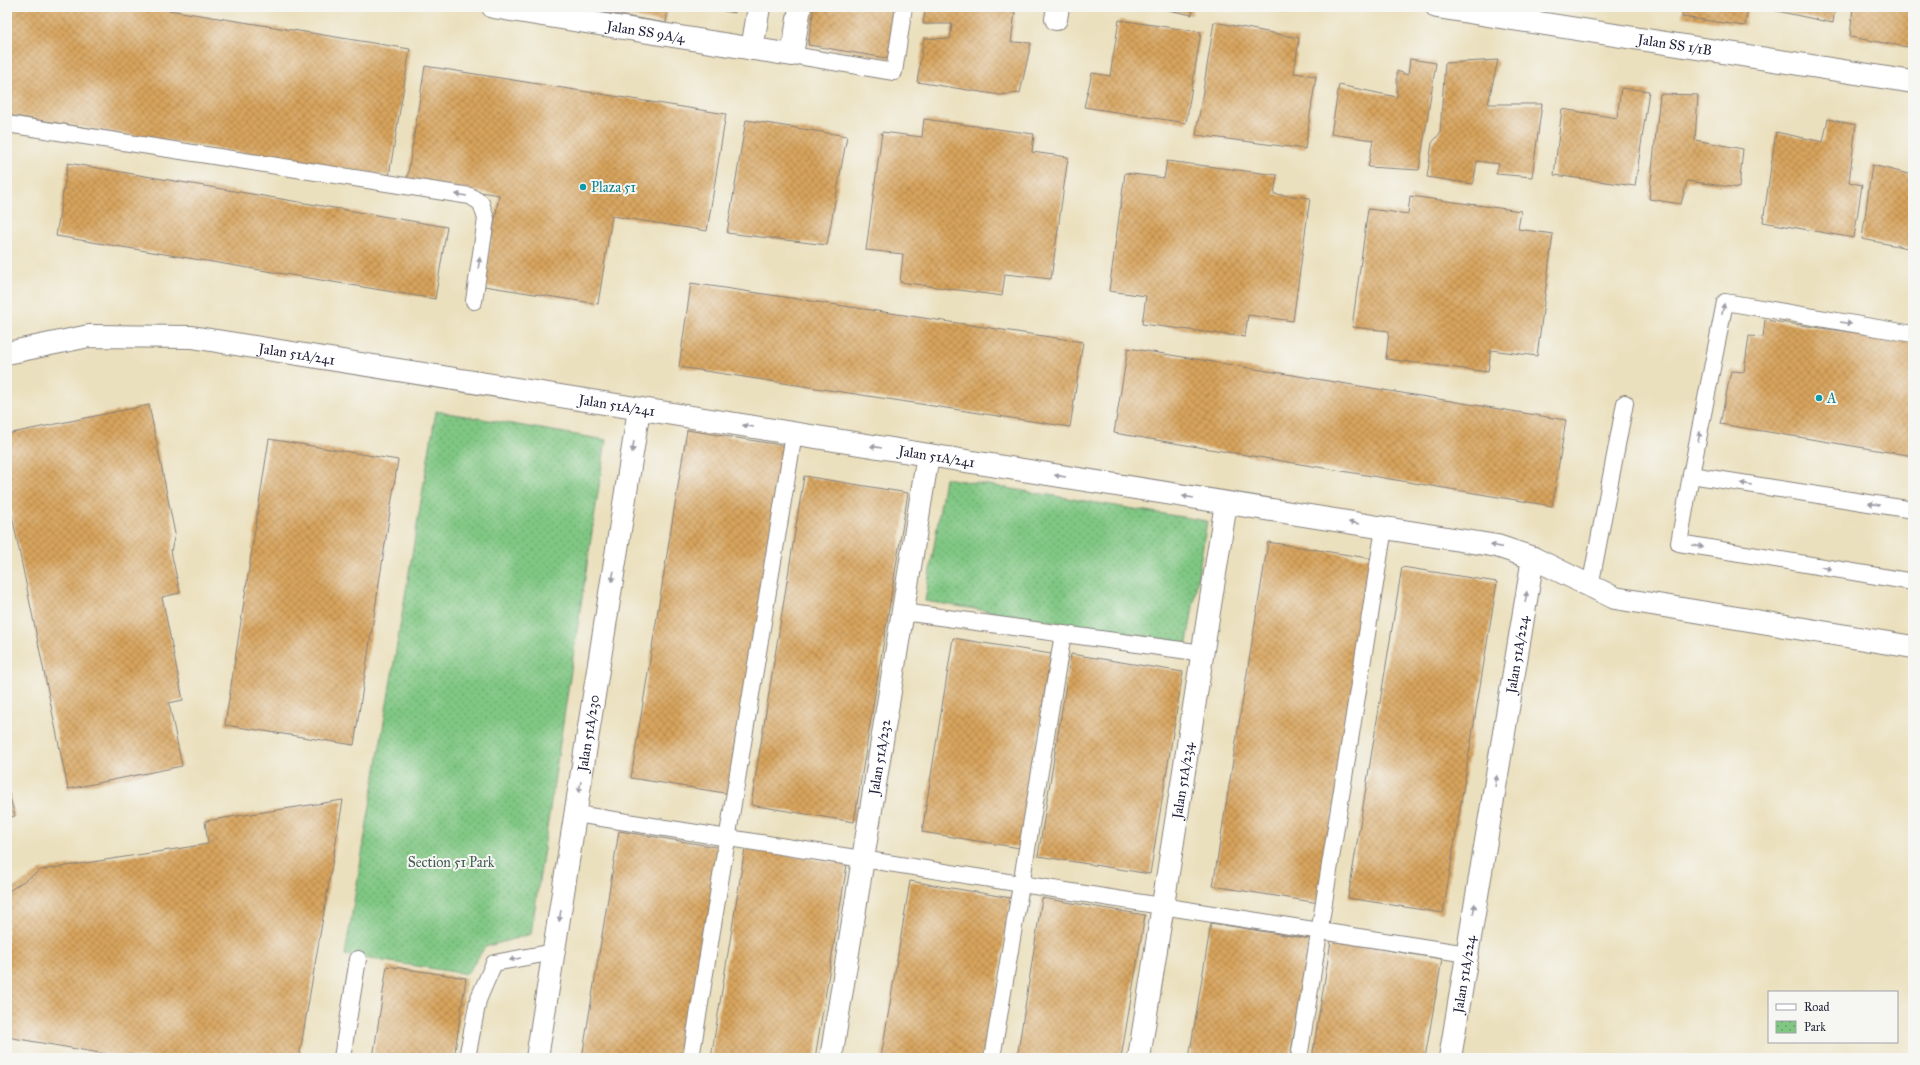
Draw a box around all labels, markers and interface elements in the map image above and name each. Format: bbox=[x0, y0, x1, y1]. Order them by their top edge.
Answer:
street label: Jalan SS 9A/4 bbox=[604, 17, 688, 46]
street label: Jalan SS 1/1B bbox=[1635, 30, 1713, 59]
place label: Plaza 51 bbox=[591, 179, 637, 196]
marker: Plaza 51 bbox=[578, 182, 588, 192]
one-way arrow bbox=[455, 192, 467, 198]
one-way arrow bbox=[476, 257, 482, 269]
one-way arrow bbox=[1721, 303, 1727, 315]
one-way arrow bbox=[1840, 320, 1852, 326]
street label: Jalan 51A/241 bbox=[255, 339, 337, 368]
street label: Jalan 51A/241 bbox=[575, 390, 657, 420]
place label: A bbox=[1826, 390, 1837, 407]
marker: A bbox=[1814, 393, 1824, 403]
one-way arrow bbox=[741, 423, 754, 429]
one-way arrow bbox=[1696, 431, 1702, 443]
one-way arrow bbox=[630, 441, 636, 453]
street label: Jalan 51A/241 bbox=[895, 441, 977, 471]
one-way arrow bbox=[870, 444, 882, 450]
one-way arrow bbox=[1053, 473, 1066, 479]
one-way arrow bbox=[1740, 481, 1752, 487]
one-way arrow bbox=[1182, 494, 1194, 500]
one-way arrow bbox=[1868, 501, 1881, 507]
one-way arrow bbox=[1347, 520, 1360, 526]
one-way arrow bbox=[1489, 543, 1502, 549]
one-way arrow bbox=[1692, 543, 1704, 549]
one-way arrow bbox=[1820, 565, 1833, 571]
one-way arrow bbox=[610, 570, 616, 582]
one-way arrow bbox=[1523, 591, 1529, 603]
street label: Jalan 51A/224 bbox=[1502, 613, 1532, 697]
street label: Jalan 51A/230 bbox=[573, 693, 602, 775]
street label: Jalan 51A/232 bbox=[865, 718, 894, 798]
street label: Jalan 51A/234 bbox=[1168, 740, 1197, 822]
one-way arrow bbox=[1493, 775, 1499, 787]
one-way arrow bbox=[577, 781, 583, 793]
park label: Section 51 Park bbox=[408, 854, 495, 871]
one-way arrow bbox=[1472, 903, 1478, 915]
one-way arrow bbox=[556, 910, 562, 922]
street label: Jalan 51A/224 bbox=[1449, 933, 1479, 1016]
one-way arrow bbox=[509, 956, 522, 962]
legend bbox=[1768, 991, 1898, 1043]
text: Road bbox=[1804, 1000, 1830, 1014]
text: Park bbox=[1804, 1020, 1826, 1034]

